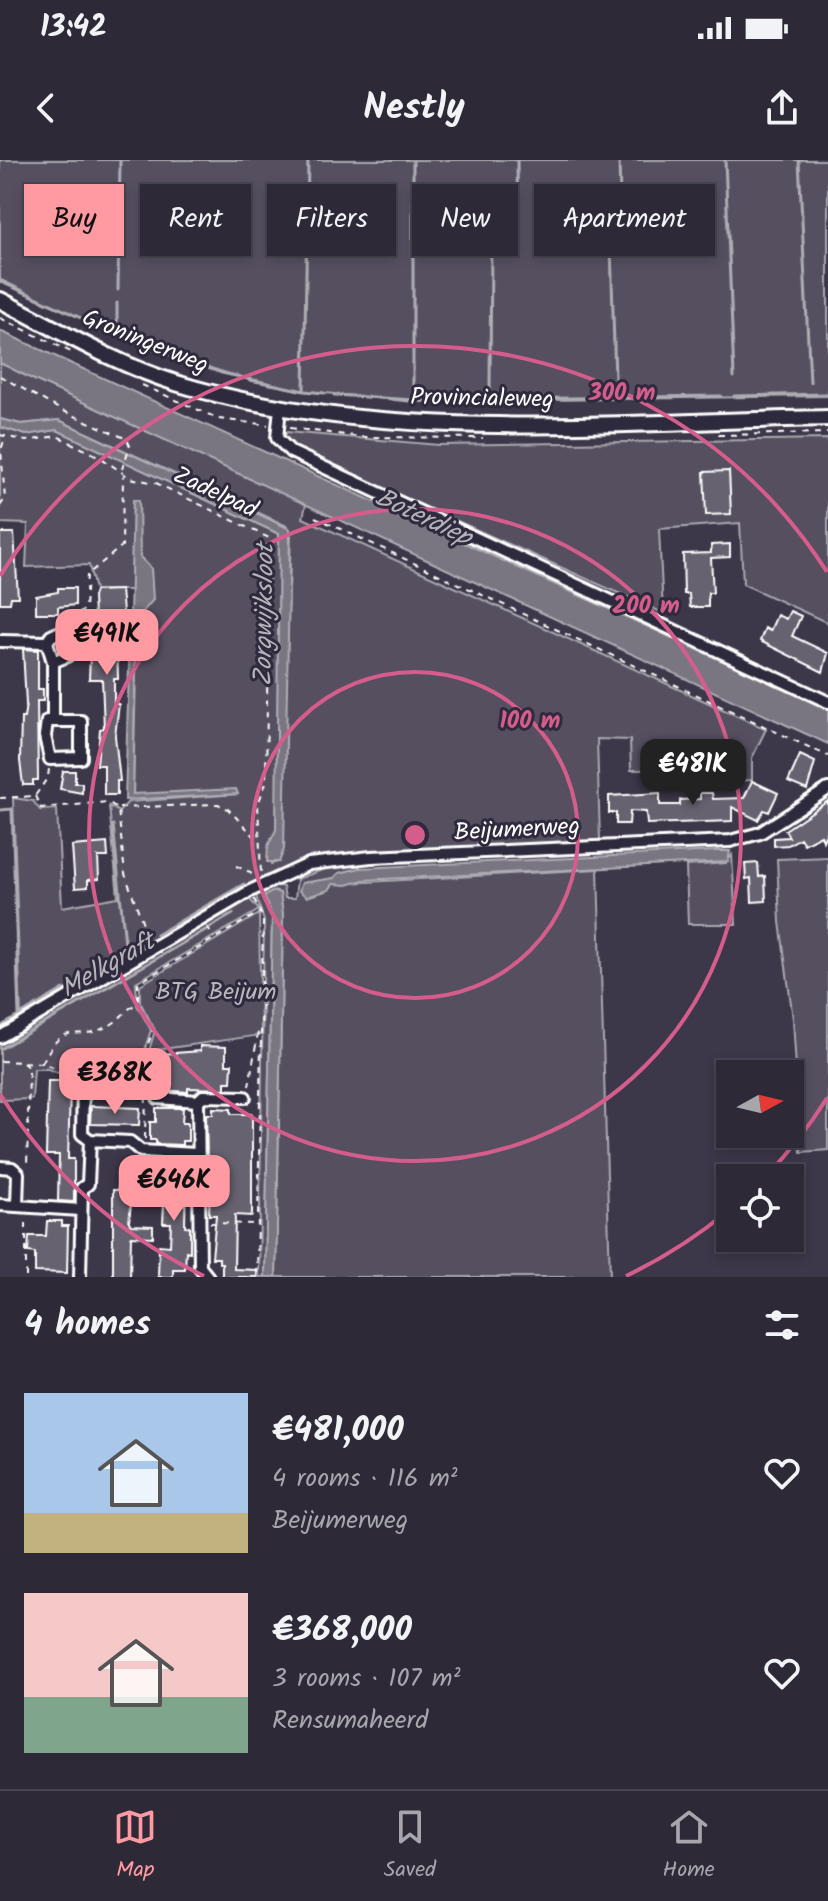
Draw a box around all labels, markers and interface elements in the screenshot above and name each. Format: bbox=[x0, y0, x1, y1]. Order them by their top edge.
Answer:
text: 13:42 bbox=[40, 4, 107, 52]
text: Nestly bbox=[363, 80, 465, 137]
icon: back bbox=[24, 86, 68, 130]
icon: share bbox=[760, 86, 804, 130]
chip: Buy bbox=[24, 184, 124, 256]
chip: Rent bbox=[140, 184, 251, 256]
chip: Filters bbox=[267, 184, 396, 256]
chip: New bbox=[412, 184, 518, 256]
chip: Apartment bbox=[534, 184, 715, 256]
street label: Groningerweg bbox=[76, 299, 214, 385]
text: 300 m bbox=[588, 374, 655, 413]
street label: Provincialeweg bbox=[410, 378, 554, 420]
street label: Zadelpad bbox=[166, 456, 265, 530]
water label: Boterdiep bbox=[368, 477, 480, 560]
water label: Zorgwijksloot bbox=[243, 540, 287, 687]
text: 200 m bbox=[612, 587, 680, 626]
pin: €491K bbox=[51, 609, 163, 677]
text: €491K bbox=[73, 614, 141, 656]
text: 100 m bbox=[500, 702, 560, 741]
pin: €481K bbox=[637, 739, 749, 807]
text: €481K bbox=[658, 744, 728, 786]
street label: Beijumerweg bbox=[453, 807, 581, 853]
centre of rings bbox=[401, 821, 429, 849]
water label: Melkgraft bbox=[53, 920, 167, 1010]
park label: BTG Beijum bbox=[156, 973, 276, 1012]
pin: €368K bbox=[59, 1048, 171, 1116]
text: €368K bbox=[77, 1053, 153, 1095]
north arrow bbox=[716, 1060, 804, 1148]
map controls bbox=[716, 1060, 804, 1252]
pin: €646K bbox=[118, 1155, 230, 1223]
text: €646K bbox=[137, 1160, 211, 1202]
button: locate bbox=[716, 1164, 804, 1252]
text: 4 homes bbox=[24, 1298, 151, 1352]
icon: filters bbox=[760, 1303, 804, 1347]
text: €481,000 bbox=[272, 1404, 404, 1458]
icon: home bbox=[88, 1425, 184, 1521]
icon: heart bbox=[760, 1451, 804, 1495]
text: 4 rooms · 116 m² bbox=[272, 1458, 458, 1500]
text: Beijumerweg bbox=[272, 1500, 408, 1542]
text: €368,000 bbox=[272, 1604, 412, 1658]
icon: home bbox=[88, 1625, 184, 1721]
icon: heart bbox=[760, 1651, 804, 1695]
text: 3 rooms · 107 m² bbox=[272, 1658, 461, 1700]
text: Rensumaheerd bbox=[272, 1700, 428, 1742]
tab: Map bbox=[113, 1805, 157, 1888]
tab: Saved bbox=[384, 1805, 436, 1888]
tab: Home bbox=[663, 1805, 715, 1888]

